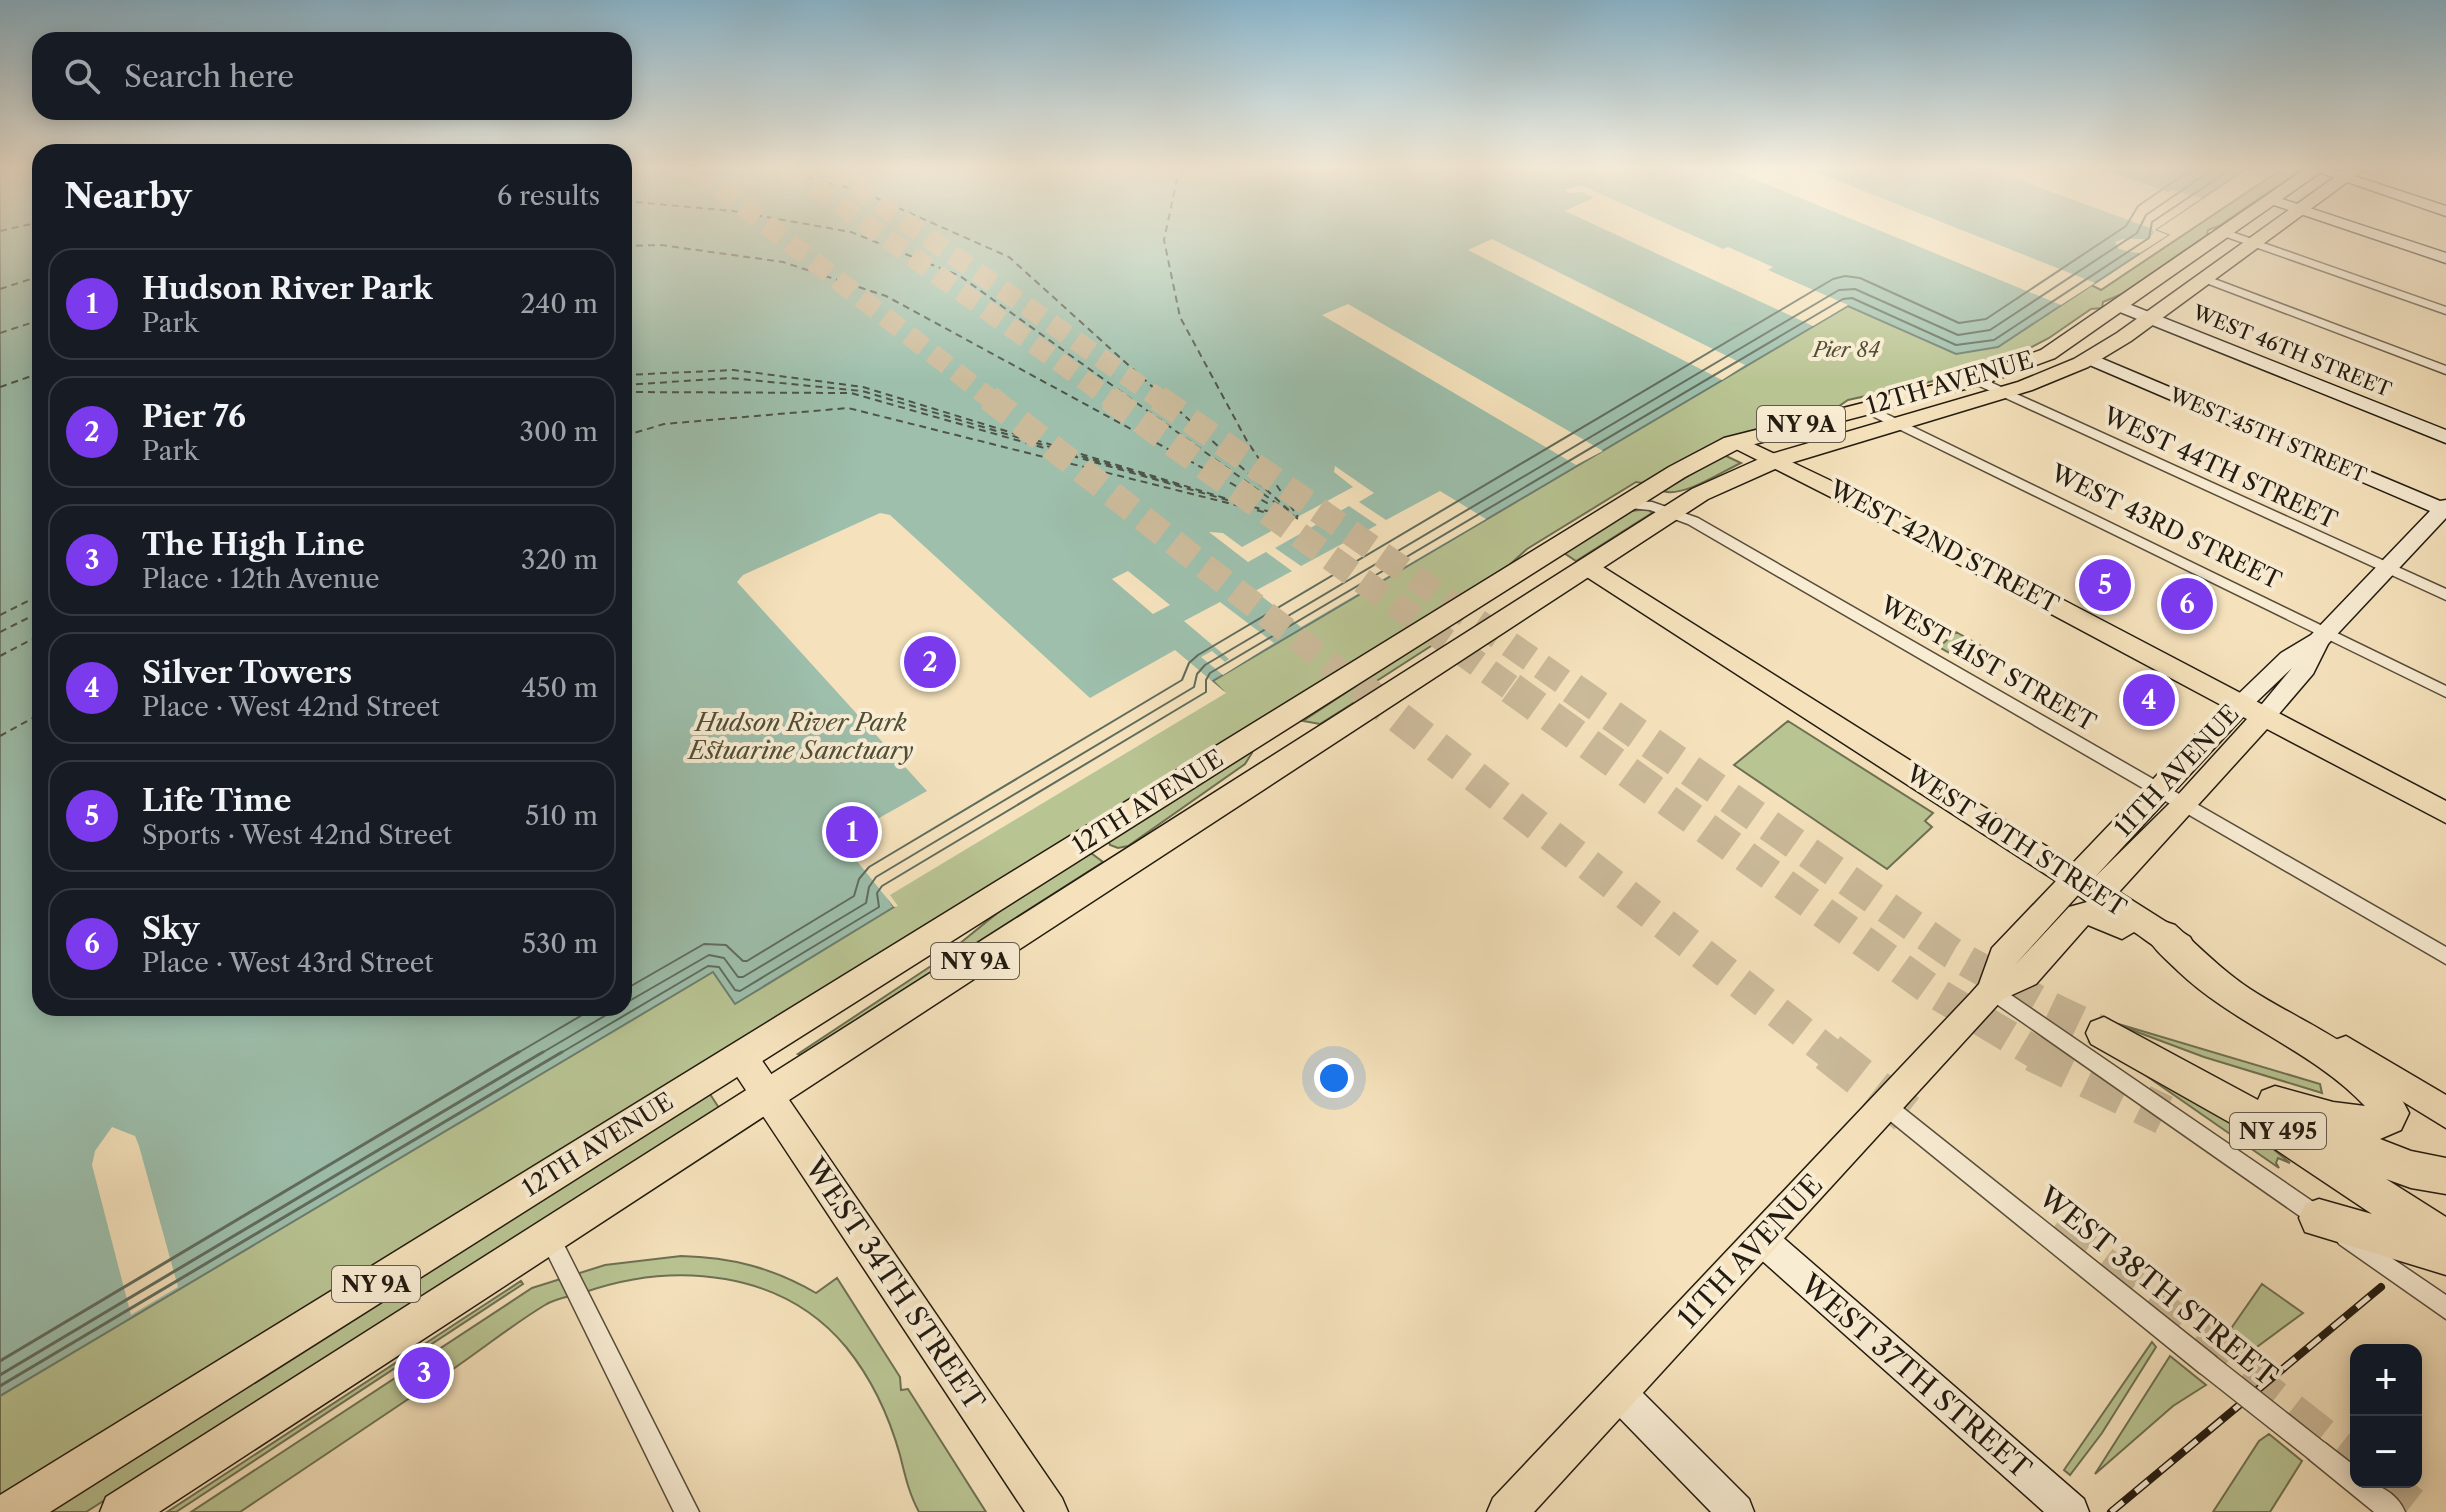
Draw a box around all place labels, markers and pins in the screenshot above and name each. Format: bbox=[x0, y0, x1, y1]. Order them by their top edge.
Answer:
pin: 5 bbox=[2079, 555, 2131, 615]
pin: 6 bbox=[2161, 574, 2213, 634]
pin: 2 bbox=[904, 632, 956, 692]
pin: 4 bbox=[2123, 670, 2175, 730]
pin: 1 bbox=[826, 802, 878, 862]
pin: 3 bbox=[398, 1343, 450, 1403]

